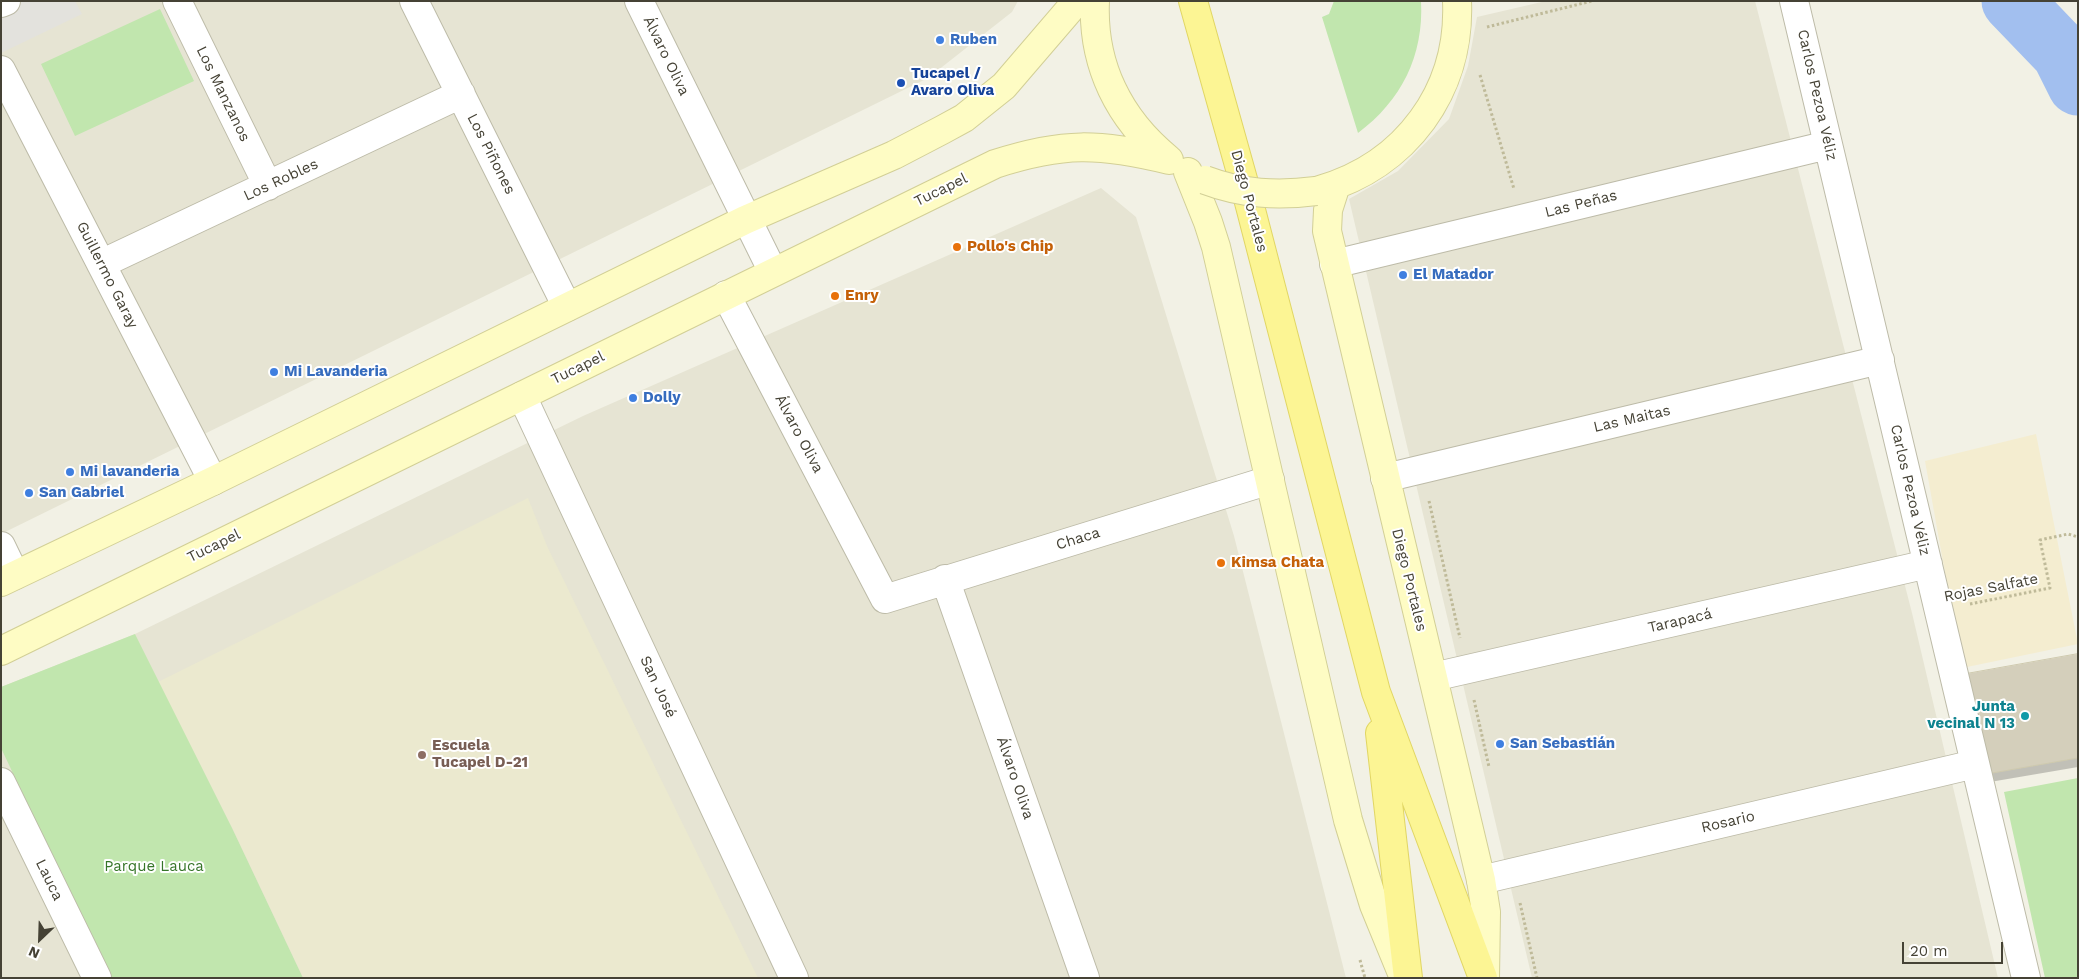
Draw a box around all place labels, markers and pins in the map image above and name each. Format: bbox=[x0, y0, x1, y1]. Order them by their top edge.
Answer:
place label: Ruben bbox=[950, 31, 997, 49]
marker: Ruben bbox=[934, 34, 946, 46]
place label: Tucapel / Avaro Oliva bbox=[911, 65, 994, 100]
marker: Tucapel / Avaro Oliva bbox=[895, 77, 907, 89]
place label: Pollo's Chip bbox=[967, 238, 1053, 256]
marker: Pollo's Chip bbox=[951, 241, 963, 253]
place label: El Matador bbox=[1413, 266, 1494, 284]
marker: El Matador bbox=[1397, 269, 1409, 281]
place label: Enry bbox=[845, 287, 879, 305]
marker: Enry bbox=[829, 290, 841, 302]
place label: Mi Lavanderia bbox=[284, 363, 388, 381]
marker: Mi Lavanderia bbox=[268, 366, 280, 378]
place label: Dolly bbox=[643, 389, 681, 407]
marker: Dolly bbox=[627, 392, 639, 404]
place label: Mi lavanderia bbox=[80, 463, 180, 481]
marker: Mi lavanderia bbox=[64, 466, 76, 478]
place label: San Gabriel bbox=[39, 484, 124, 502]
marker: San Gabriel bbox=[23, 487, 35, 499]
place label: Kimsa Chata bbox=[1231, 554, 1324, 572]
marker: Kimsa Chata bbox=[1215, 557, 1227, 569]
place label: Junta vecinal N 13 bbox=[1927, 698, 2015, 733]
marker: Junta vecinal N 13 bbox=[2019, 710, 2031, 722]
place label: San Sebastián bbox=[1510, 735, 1615, 753]
place label: Escuela Tucapel D-21 bbox=[432, 737, 528, 772]
marker: San Sebastián bbox=[1494, 738, 1506, 750]
marker: Escuela Tucapel D-21 bbox=[416, 749, 428, 761]

